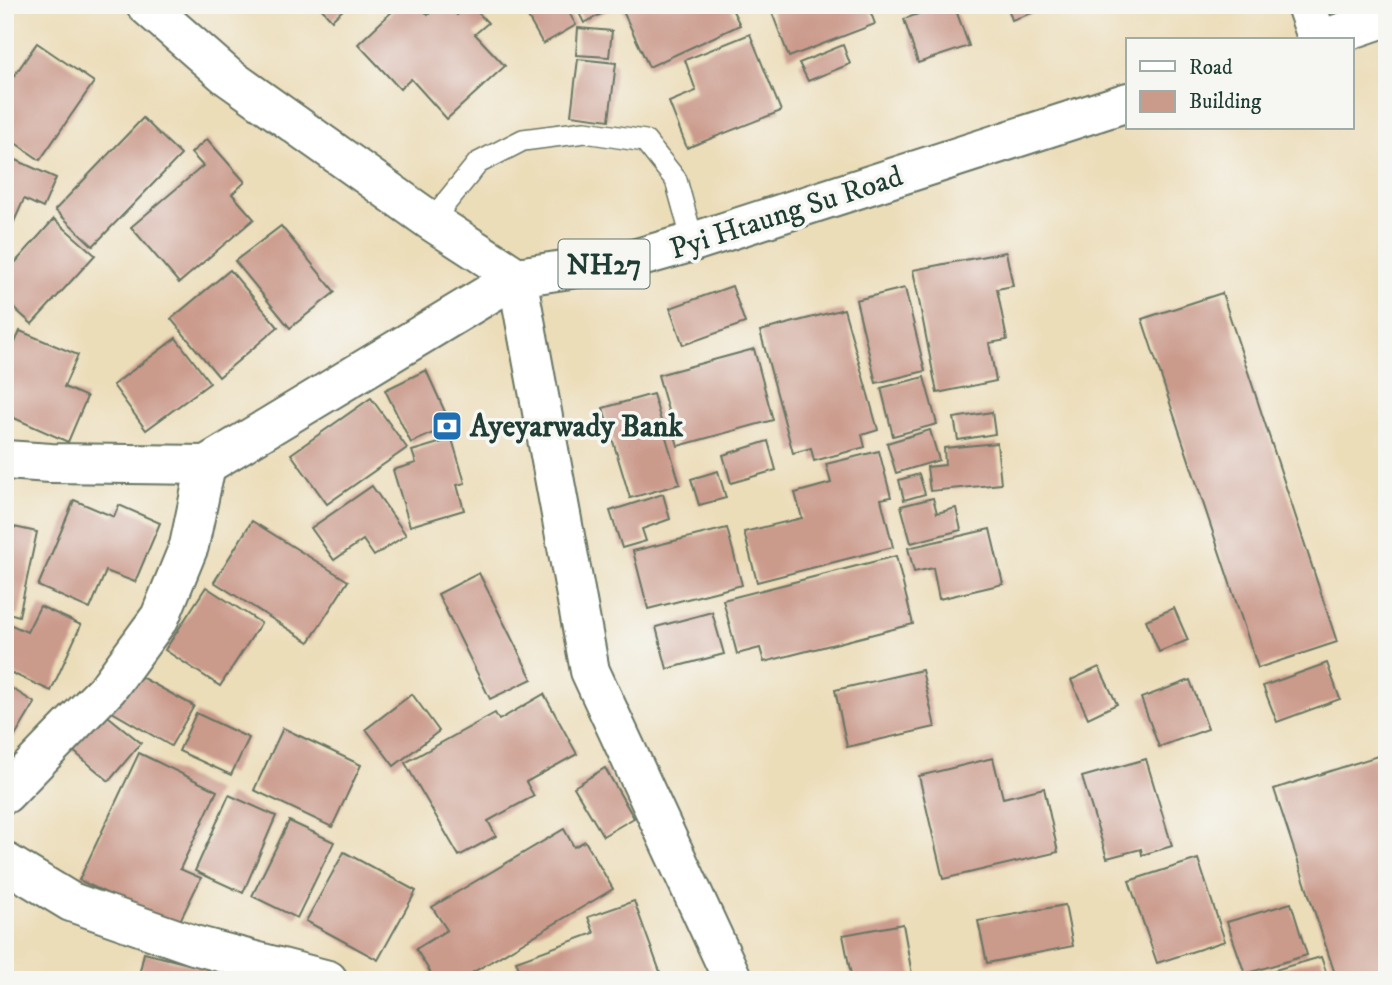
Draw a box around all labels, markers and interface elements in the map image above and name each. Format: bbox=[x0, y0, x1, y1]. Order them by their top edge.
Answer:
legend bbox=[1126, 38, 1354, 130]
text: Road bbox=[1189, 55, 1233, 81]
text: Building bbox=[1189, 89, 1262, 115]
street label: Pyi Htaung Su Road bbox=[665, 158, 908, 269]
road number: NH27 bbox=[558, 240, 650, 288]
bank icon: Ayeyarwady Bank bbox=[430, 409, 464, 443]
place label: Ayeyarwady Bank bbox=[469, 409, 684, 446]

